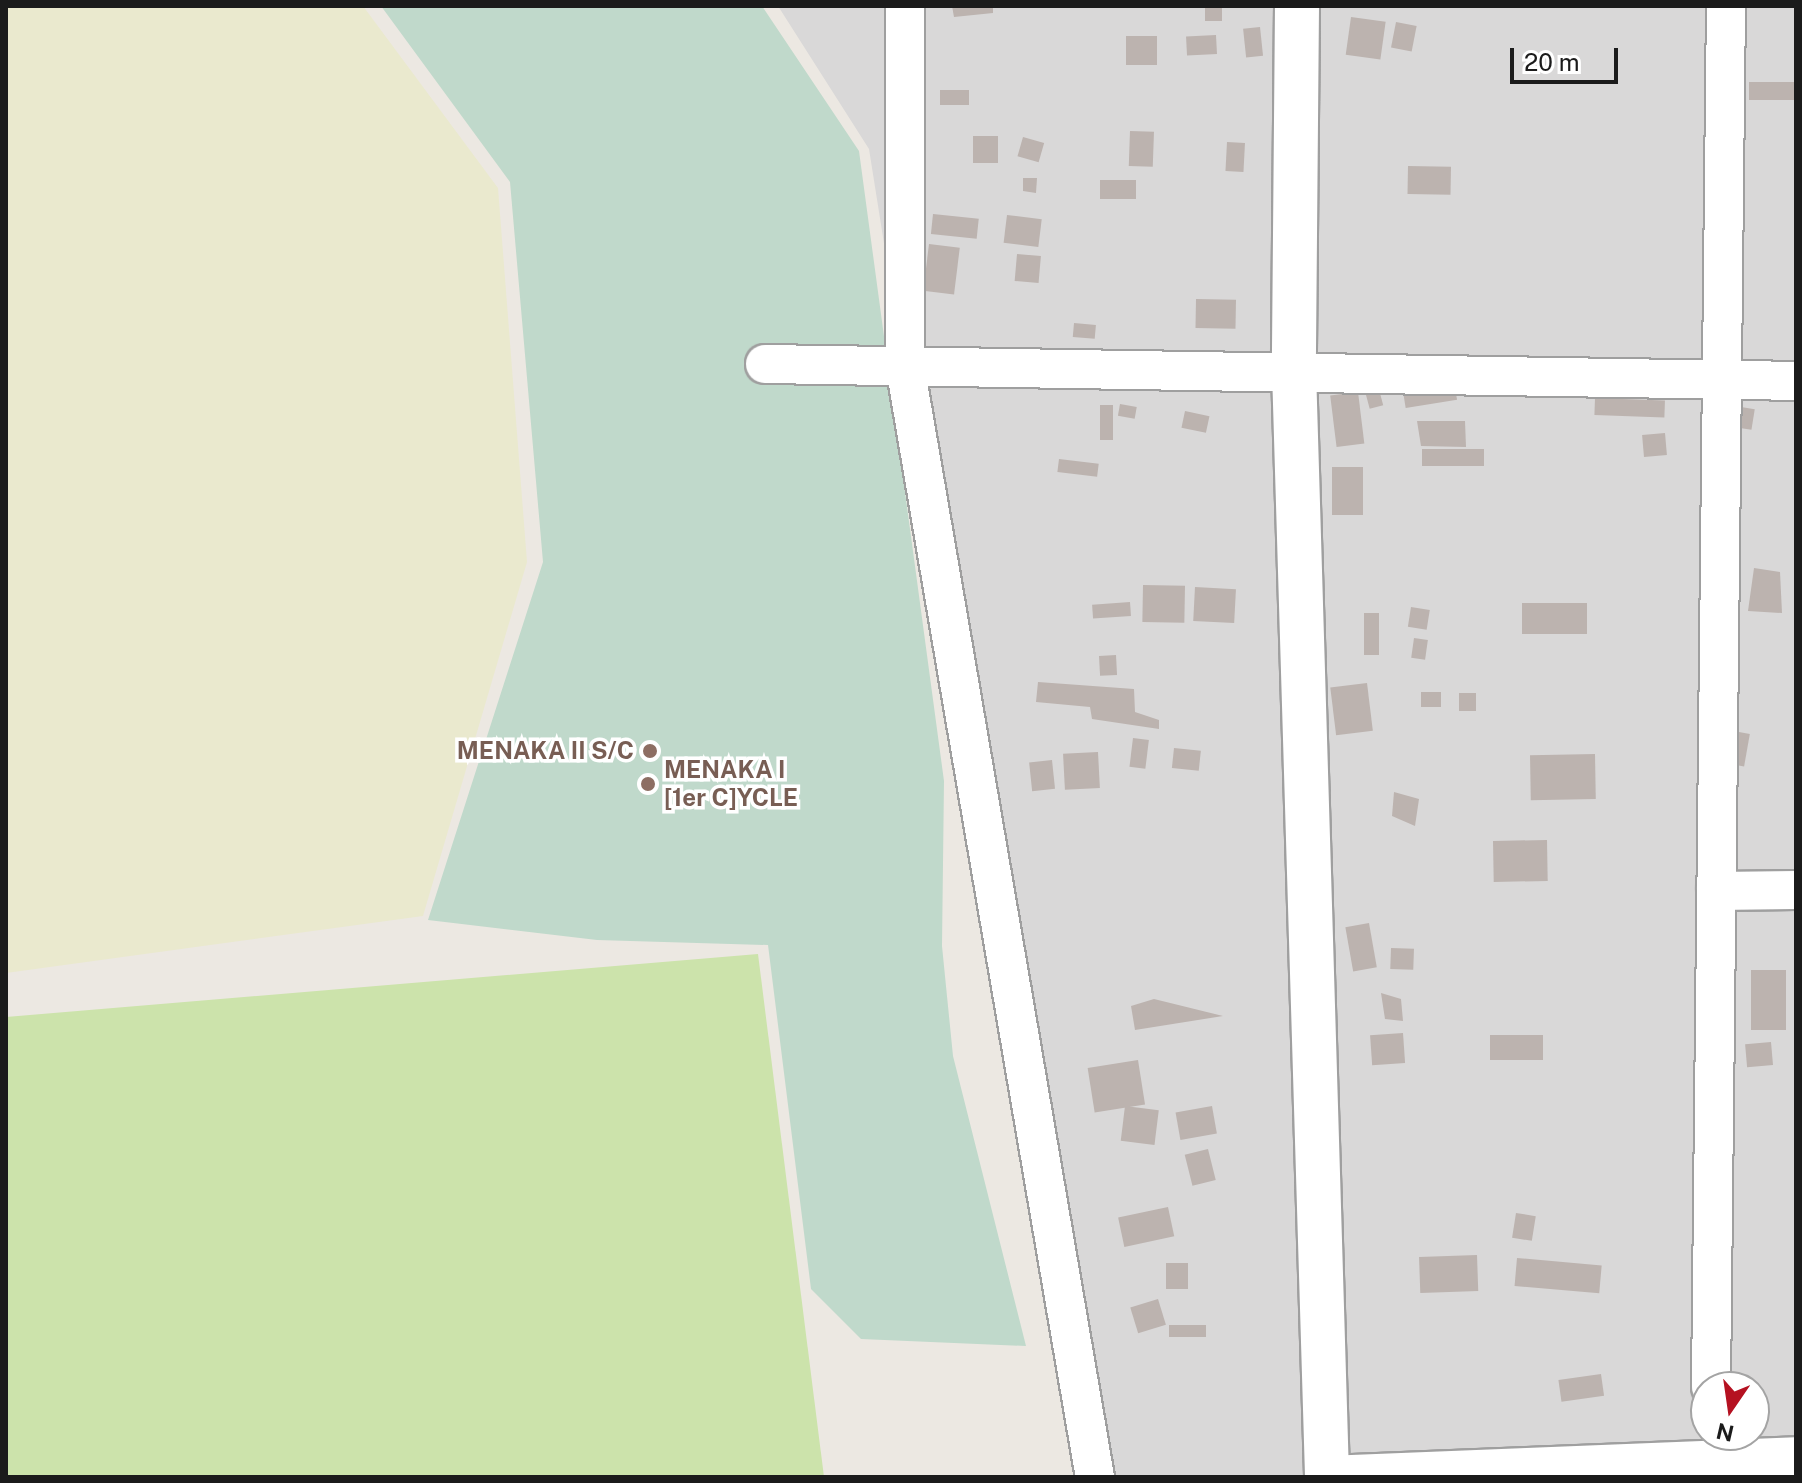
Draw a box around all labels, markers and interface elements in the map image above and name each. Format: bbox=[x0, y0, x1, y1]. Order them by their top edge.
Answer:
scale bar bbox=[1514, 32, 1622, 82]
text: 20 m bbox=[1524, 48, 1580, 76]
place label: MENAKA II S/C bbox=[457, 737, 634, 765]
marker: MENAKA II S/C bbox=[641, 742, 659, 760]
place label: MENAKA I [1er C]YCLE bbox=[664, 756, 798, 812]
marker: MENAKA I [1er C]YCLE bbox=[639, 775, 657, 793]
north arrow bbox=[1690, 1371, 1770, 1451]
text: N bbox=[1714, 1418, 1736, 1447]

